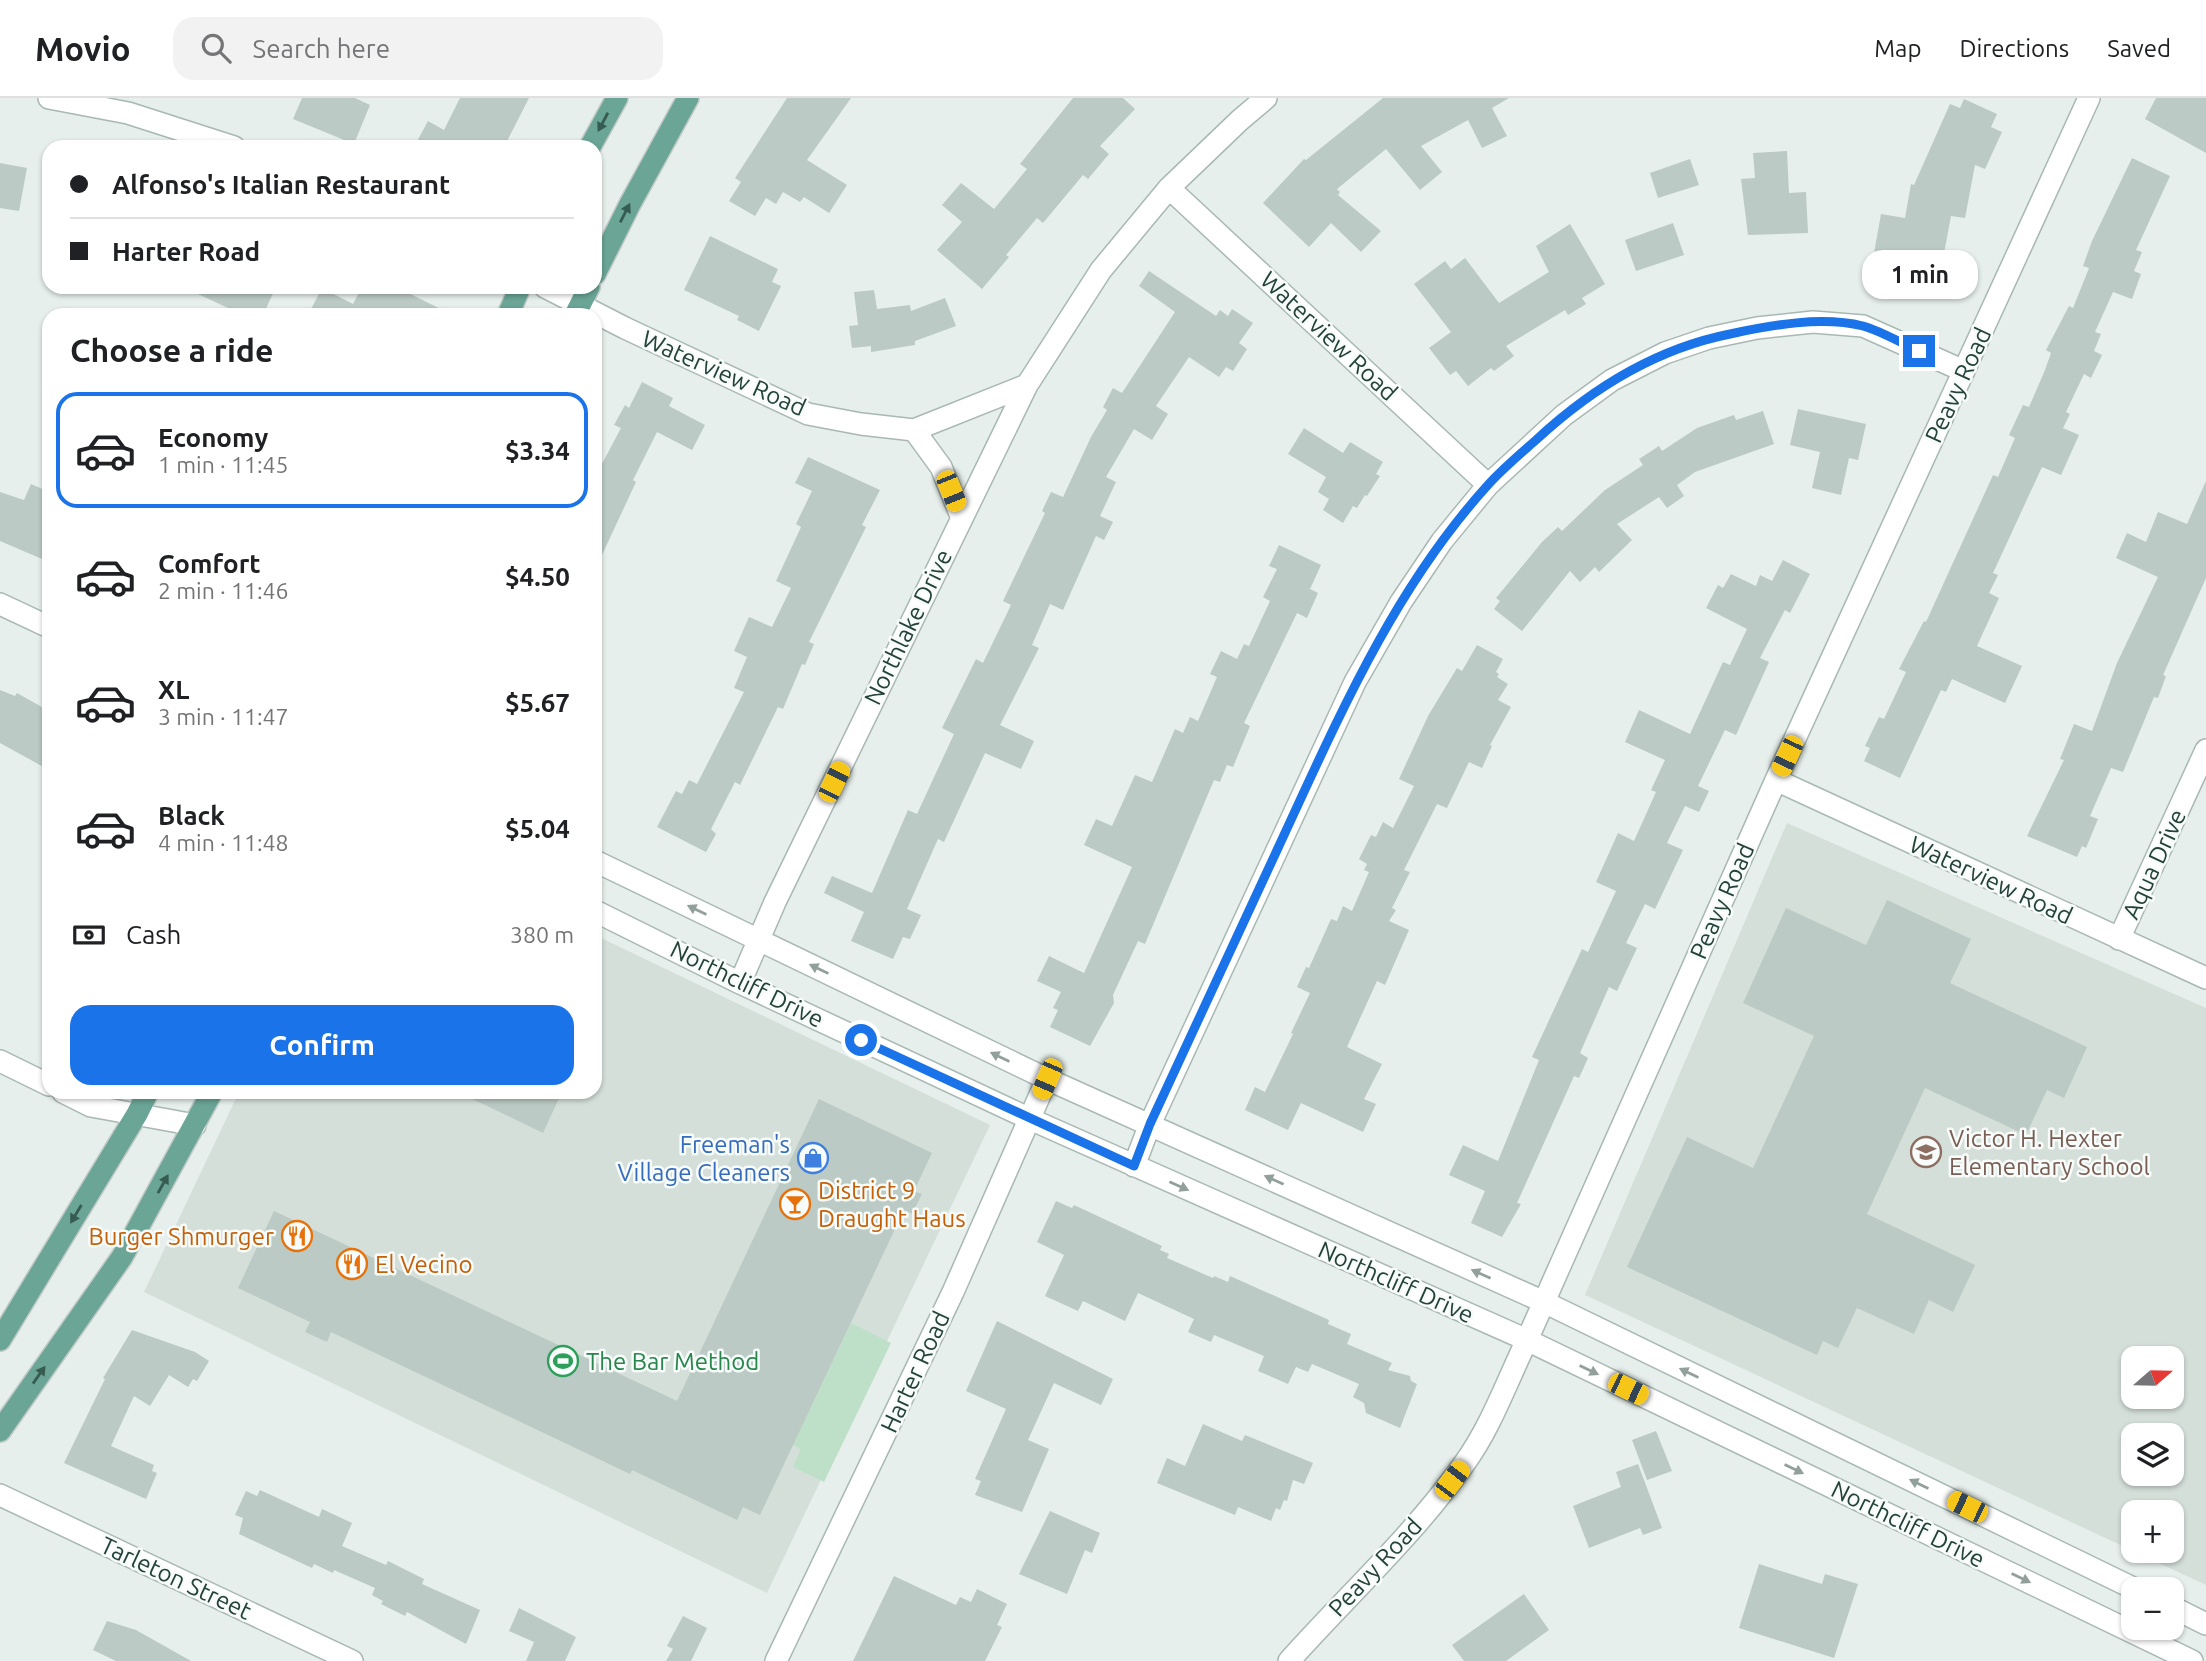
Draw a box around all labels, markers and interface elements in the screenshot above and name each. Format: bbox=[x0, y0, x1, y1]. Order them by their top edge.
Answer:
search box bbox=[173, 17, 663, 80]
icon: search bbox=[197, 29, 235, 67]
text: Movio bbox=[35, 30, 131, 67]
text: Search here bbox=[253, 34, 390, 63]
text: Map bbox=[1874, 35, 1921, 62]
text: Directions bbox=[1959, 35, 2069, 62]
text: Saved bbox=[2107, 35, 2171, 62]
one-way arrow bbox=[597, 113, 609, 132]
text: Alfonso's Italian Restaurant bbox=[112, 170, 450, 199]
one-way arrow bbox=[620, 203, 631, 223]
text: Harter Road bbox=[112, 237, 260, 266]
callout: 1 min bbox=[1861, 250, 1977, 299]
text: 1 min bbox=[1891, 262, 1949, 287]
street label: Waterview Road bbox=[1255, 266, 1403, 406]
street label: Peavy Road bbox=[1920, 323, 1996, 447]
street label: Waterview Road bbox=[638, 325, 810, 421]
text: Choose a ride bbox=[70, 332, 273, 368]
route end bbox=[1903, 335, 1935, 367]
icon: car bbox=[74, 419, 137, 482]
text: Economy bbox=[158, 423, 268, 452]
text: $3.34 bbox=[505, 436, 570, 465]
text: 1 min · 11:45 bbox=[158, 452, 289, 477]
car bbox=[934, 468, 969, 514]
icon: car bbox=[74, 545, 137, 608]
street label: Northlake Drive bbox=[859, 545, 957, 709]
text: Comfort bbox=[158, 549, 261, 578]
text: $4.50 bbox=[505, 562, 570, 591]
text: 2 min · 11:46 bbox=[158, 578, 289, 603]
icon: car bbox=[74, 671, 137, 734]
text: XL bbox=[158, 675, 189, 704]
text: $5.67 bbox=[505, 688, 570, 717]
text: 3 min · 11:47 bbox=[158, 704, 289, 729]
car bbox=[1769, 733, 1806, 779]
car bbox=[816, 759, 853, 805]
icon: car bbox=[74, 797, 137, 860]
text: Black bbox=[158, 801, 225, 830]
street label: Aqua Drive bbox=[2117, 805, 2191, 923]
text: $5.04 bbox=[505, 814, 570, 843]
text: 4 min · 11:48 bbox=[158, 830, 289, 855]
street label: Waterview Road bbox=[1905, 830, 2077, 930]
street label: Peavy Road bbox=[1684, 839, 1760, 963]
one-way arrow bbox=[687, 904, 707, 915]
icon: cash bbox=[70, 916, 108, 954]
text: Cash bbox=[126, 920, 181, 949]
text: 380 m bbox=[510, 922, 574, 947]
street label: Northcliff Drive bbox=[666, 935, 828, 1033]
one-way arrow bbox=[809, 964, 829, 975]
button: Confirm bbox=[70, 1005, 574, 1085]
route start bbox=[845, 1024, 877, 1056]
one-way arrow bbox=[990, 1051, 1010, 1062]
car bbox=[1030, 1056, 1065, 1102]
place label: Victor H. Hexter Elementary School bbox=[1949, 1125, 2150, 1180]
place label: Freeman's Village Cleaners bbox=[618, 1131, 790, 1186]
school or university icon: Victor H. Hexter Elementary School bbox=[1909, 1135, 1943, 1169]
shop icon: Freeman's Village Cleaners bbox=[796, 1141, 830, 1175]
one-way arrow bbox=[157, 1174, 169, 1194]
one-way arrow bbox=[1264, 1174, 1284, 1186]
place label: District 9 Draught Haus bbox=[818, 1177, 966, 1232]
one-way arrow bbox=[1169, 1181, 1190, 1192]
bar icon: District 9 Draught Haus bbox=[778, 1187, 812, 1221]
one-way arrow bbox=[70, 1205, 82, 1224]
restaurant icon: Burger Shmurger bbox=[280, 1219, 314, 1253]
place label: Burger Shmurger bbox=[88, 1223, 274, 1250]
street label: Northcliff Drive bbox=[1314, 1236, 1478, 1328]
restaurant icon: El Vecino bbox=[335, 1247, 369, 1281]
place label: El Vecino bbox=[375, 1251, 473, 1278]
one-way arrow bbox=[1471, 1268, 1492, 1279]
street label: Harter Road bbox=[875, 1307, 955, 1437]
sports icon: The Bar Method bbox=[546, 1344, 580, 1378]
north arrow bbox=[2121, 1346, 2184, 1409]
map controls bbox=[2121, 1346, 2184, 1640]
place label: The Bar Method bbox=[586, 1348, 759, 1375]
one-way arrow bbox=[1579, 1364, 1599, 1376]
one-way arrow bbox=[32, 1366, 46, 1384]
one-way arrow bbox=[1679, 1367, 1699, 1378]
car bbox=[1605, 1370, 1652, 1408]
button: layers bbox=[2121, 1423, 2184, 1486]
car bbox=[1431, 1457, 1474, 1503]
one-way arrow bbox=[1784, 1463, 1804, 1474]
street label: Northcliff Drive bbox=[1827, 1475, 1989, 1573]
one-way arrow bbox=[1909, 1479, 1929, 1490]
car bbox=[1944, 1488, 1991, 1526]
button: + bbox=[2121, 1500, 2184, 1563]
street label: Peavy Road bbox=[1323, 1512, 1427, 1622]
street label: Tarleton Street bbox=[96, 1531, 256, 1625]
one-way arrow bbox=[2011, 1572, 2031, 1584]
button: − bbox=[2121, 1577, 2184, 1640]

